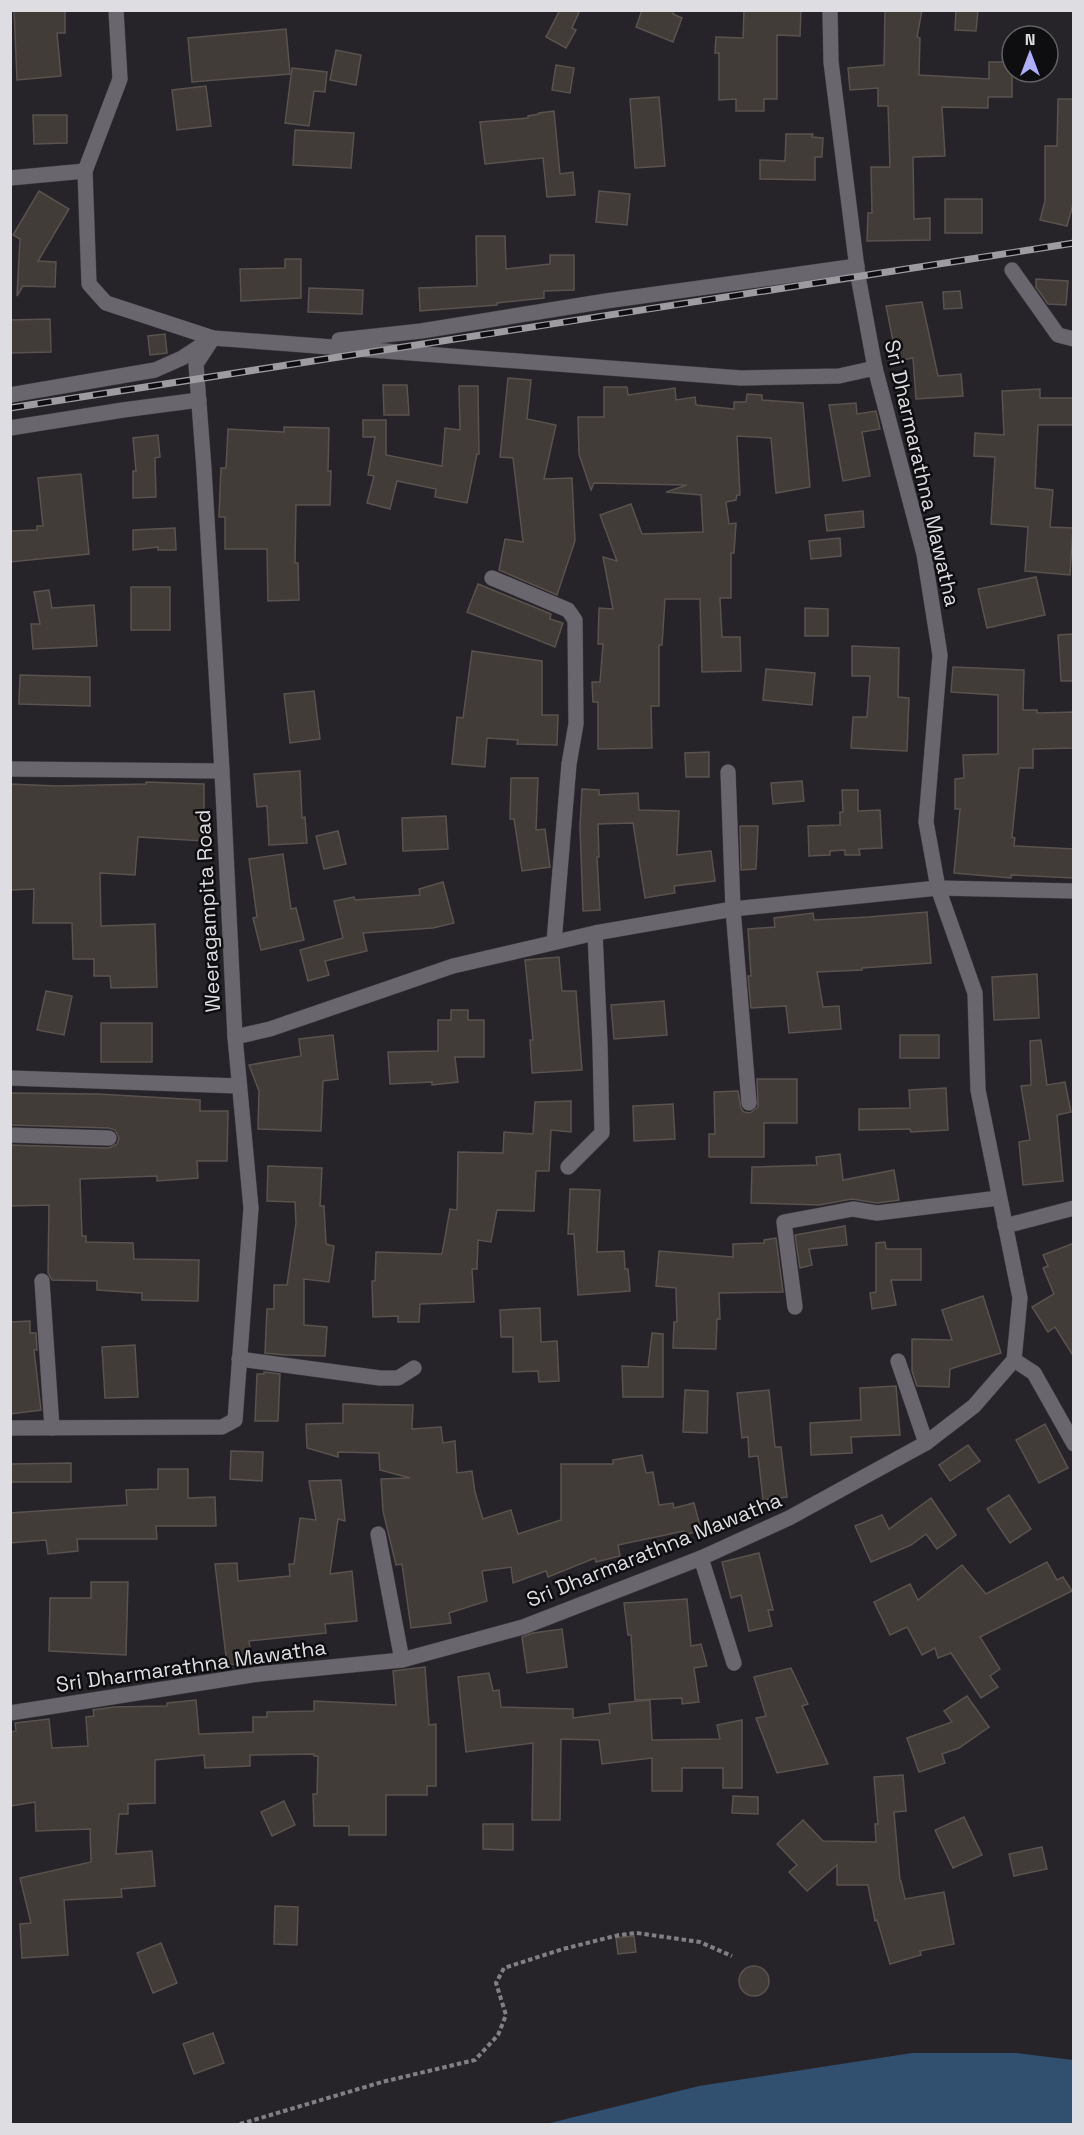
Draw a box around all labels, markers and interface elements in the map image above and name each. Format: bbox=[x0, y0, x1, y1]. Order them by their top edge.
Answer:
north arrow bbox=[1000, 24, 1060, 84]
text: N bbox=[1025, 29, 1035, 50]
street label: Sri Dharmarathna Mawatha bbox=[879, 337, 966, 609]
street label: Weeragampita Road bbox=[189, 809, 226, 1013]
street label: Sri Dharmarathna Mawatha bbox=[522, 1486, 785, 1613]
street label: Sri Dharmarathna Mawatha bbox=[54, 1633, 328, 1698]

